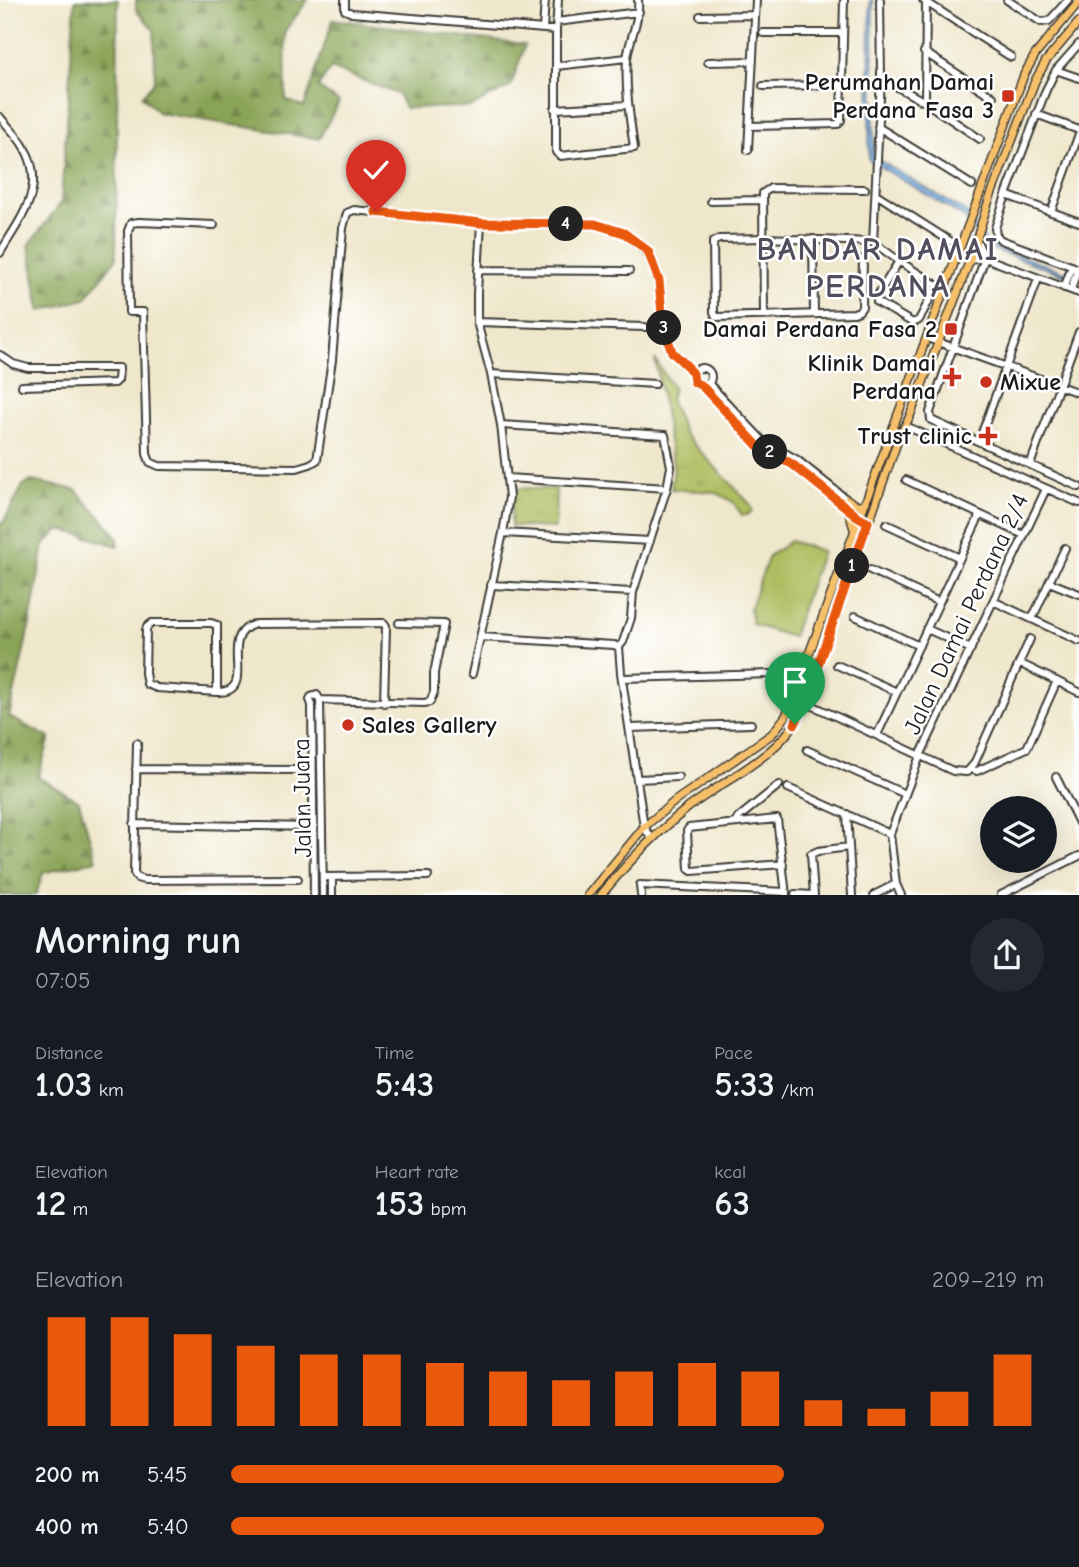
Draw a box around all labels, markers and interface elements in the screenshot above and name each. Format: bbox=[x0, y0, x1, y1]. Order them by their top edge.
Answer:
place label: Perumahan Damai Perdana Fasa 3 bbox=[805, 68, 994, 124]
marker: Perumahan Damai Perdana Fasa 3 bbox=[1000, 88, 1016, 104]
pin bbox=[346, 140, 406, 212]
icon: check bbox=[357, 151, 395, 189]
pin: 4 bbox=[548, 206, 584, 242]
text: 4 bbox=[561, 212, 570, 234]
district label: BANDAR DAMAI PERDANA bbox=[756, 231, 1000, 305]
pin: 3 bbox=[646, 310, 682, 346]
place label: Damai Perdana Fasa 2 bbox=[703, 315, 937, 343]
text: 3 bbox=[659, 316, 668, 338]
marker: Damai Perdana Fasa 2 bbox=[943, 321, 959, 337]
place label: Klinik Damai Perdana bbox=[808, 349, 936, 405]
marker: Klinik Damai Perdana bbox=[942, 367, 962, 387]
place label: Mixue bbox=[1000, 368, 1061, 396]
marker: Mixue bbox=[978, 374, 994, 390]
place label: Trust clinic bbox=[858, 422, 972, 450]
marker: Trust clinic bbox=[978, 426, 998, 446]
pin: 2 bbox=[752, 434, 788, 470]
text: 2 bbox=[765, 440, 774, 462]
street label: Jalan Damai Perdana 2/4 bbox=[898, 489, 1034, 739]
pin: 1 bbox=[834, 548, 870, 584]
text: 1 bbox=[848, 554, 855, 576]
pin bbox=[765, 652, 825, 724]
icon: arrive bbox=[776, 663, 814, 701]
place label: Sales Gallery bbox=[362, 711, 496, 739]
marker: Sales Gallery bbox=[340, 717, 356, 733]
street label: Jalan Juara bbox=[287, 738, 317, 858]
map controls bbox=[980, 796, 1057, 873]
button: layers bbox=[980, 796, 1057, 873]
button: share bbox=[970, 918, 1044, 992]
text: Morning run bbox=[35, 919, 241, 963]
text: 07:05 bbox=[35, 967, 91, 994]
text: Distance bbox=[35, 1042, 103, 1064]
text: Time bbox=[375, 1042, 414, 1064]
text: Pace bbox=[714, 1042, 753, 1064]
text: 1.03 bbox=[35, 1064, 92, 1105]
text: 5:43 bbox=[375, 1064, 434, 1105]
text: 5:33 bbox=[714, 1064, 775, 1105]
text: km bbox=[92, 1079, 124, 1101]
text: /km bbox=[775, 1079, 814, 1101]
text: Elevation bbox=[35, 1161, 108, 1183]
text: Heart rate bbox=[375, 1161, 458, 1183]
text: kcal bbox=[714, 1161, 746, 1183]
text: 12 bbox=[35, 1183, 66, 1224]
text: 153 bbox=[375, 1183, 424, 1224]
text: 63 bbox=[714, 1183, 750, 1224]
text: m bbox=[66, 1198, 88, 1220]
text: bpm bbox=[424, 1198, 467, 1220]
text: Elevation bbox=[35, 1266, 123, 1293]
text: 209–219 m bbox=[932, 1266, 1044, 1293]
text: 200 m bbox=[35, 1461, 99, 1488]
text: 5:45 bbox=[147, 1461, 187, 1488]
text: 400 m bbox=[35, 1513, 99, 1540]
text: 5:40 bbox=[147, 1513, 189, 1540]

